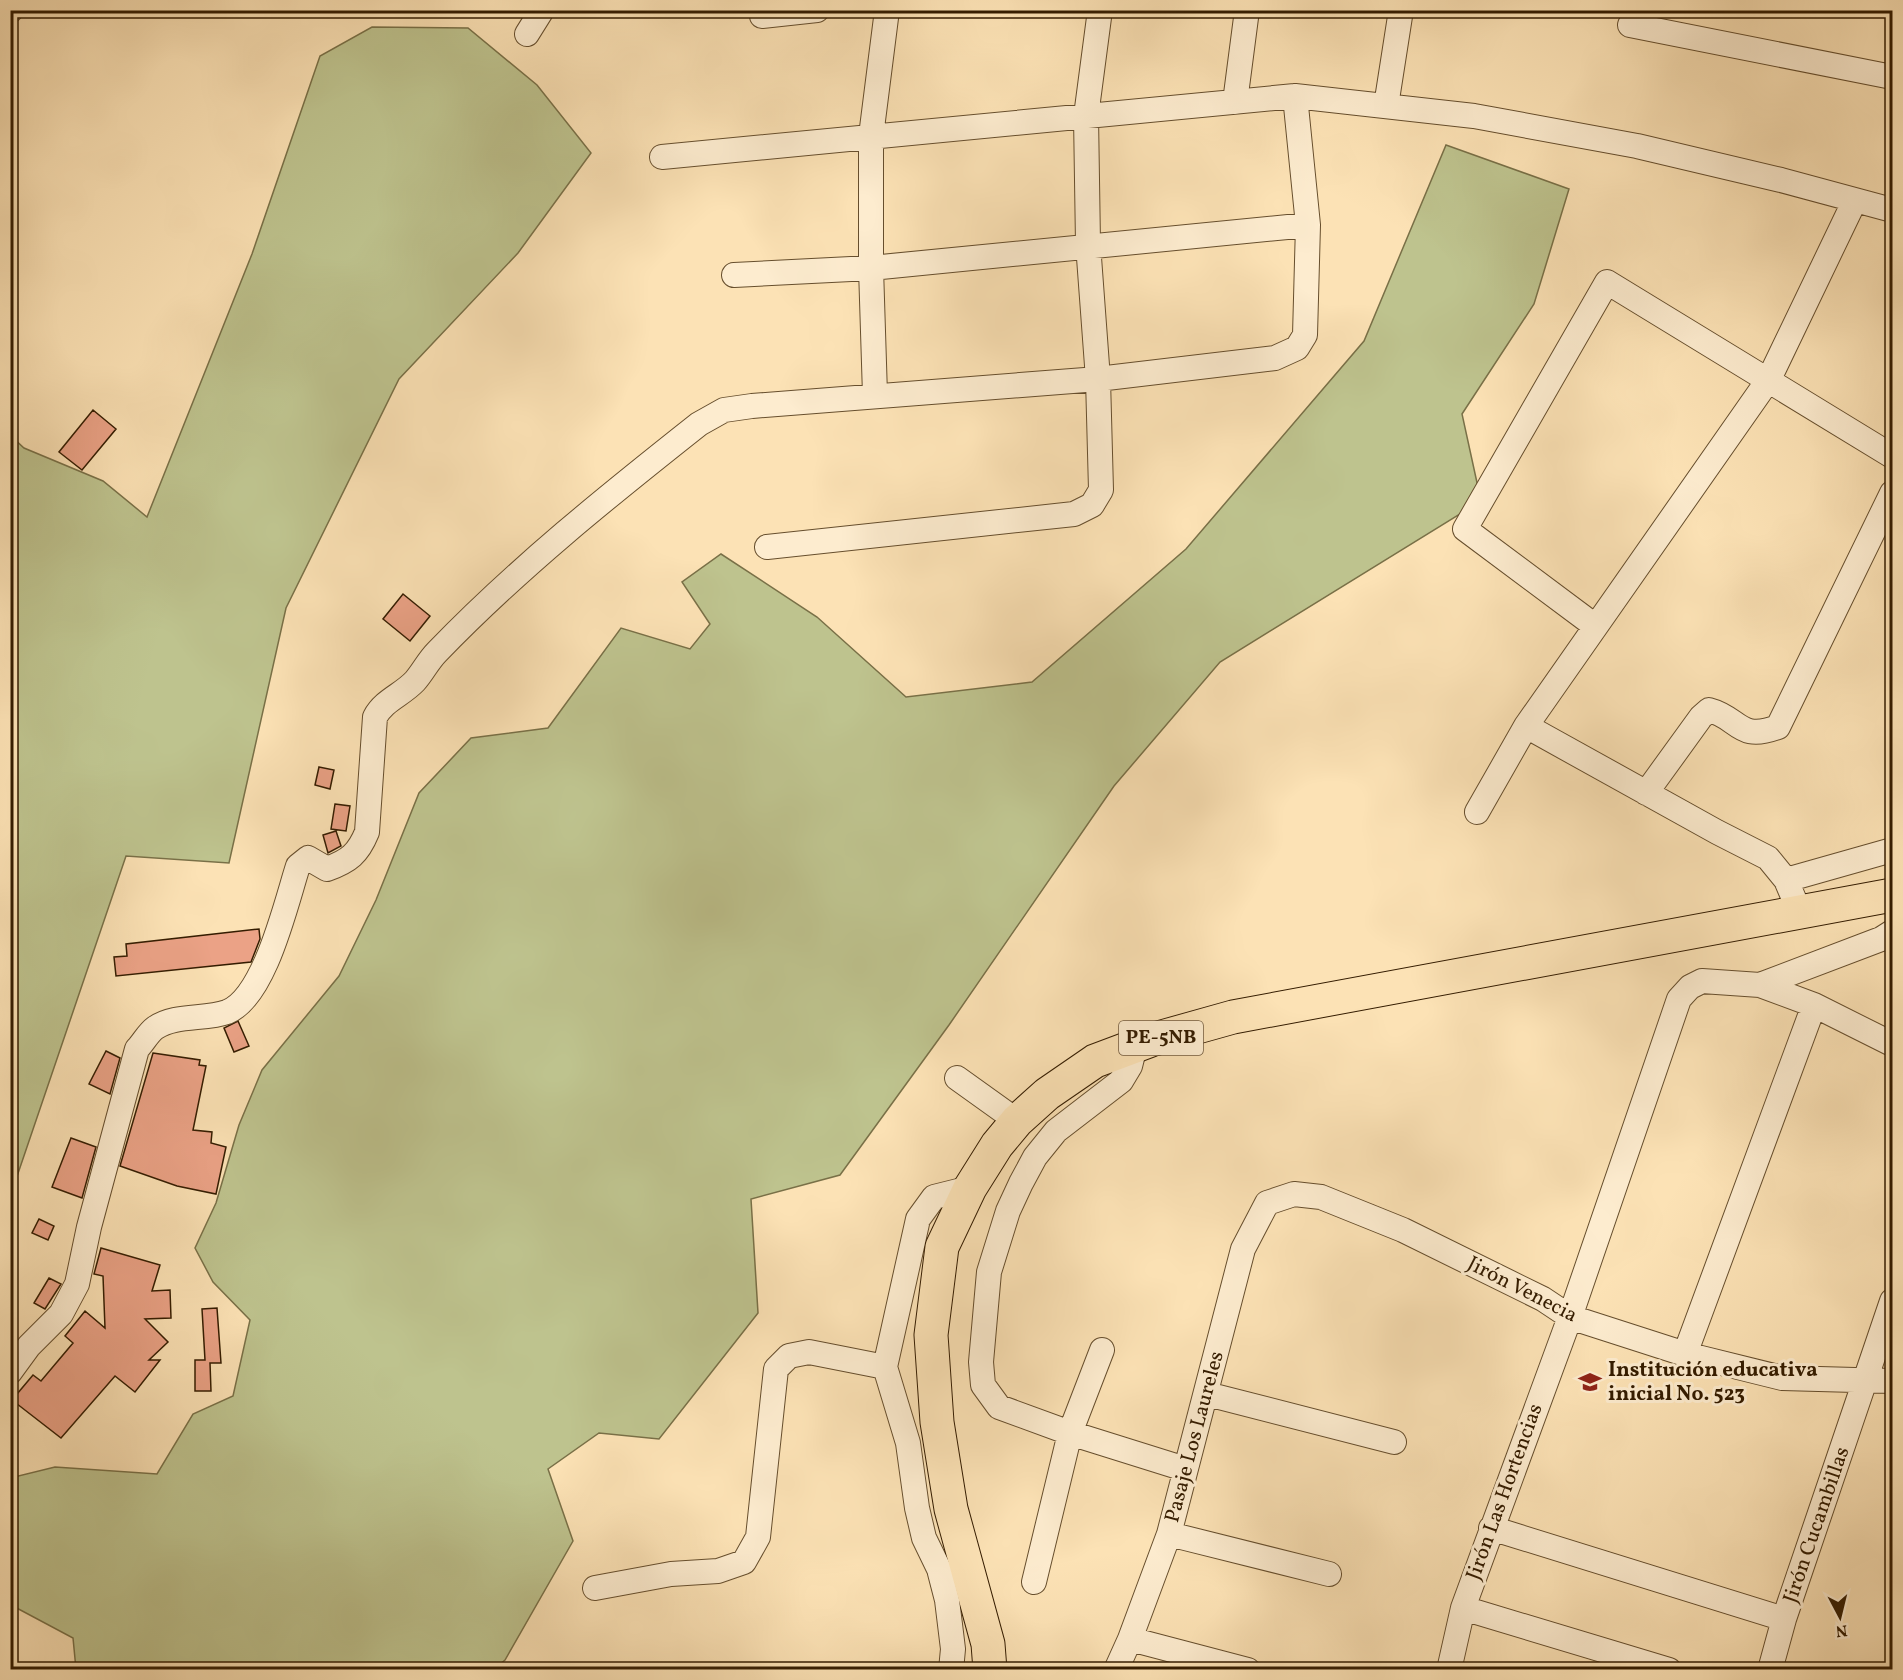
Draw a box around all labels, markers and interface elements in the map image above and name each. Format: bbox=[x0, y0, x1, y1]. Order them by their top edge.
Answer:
road number: PE-5NB bbox=[1119, 1021, 1203, 1055]
street label: Jirón Venecia bbox=[1462, 1250, 1582, 1330]
street label: Pasaje Los Laureles bbox=[1158, 1348, 1232, 1526]
place label: Institución educativa inicial No. 523 bbox=[1608, 1356, 1818, 1409]
school or university icon: Institución educativa inicial No. 523 bbox=[1577, 1369, 1603, 1395]
street label: Jirón Las Hortencias bbox=[1460, 1400, 1550, 1584]
street label: Jirón Cucambillas bbox=[1777, 1443, 1857, 1607]
north arrow bbox=[1810, 1587, 1870, 1647]
text: N bbox=[1834, 1618, 1849, 1642]

